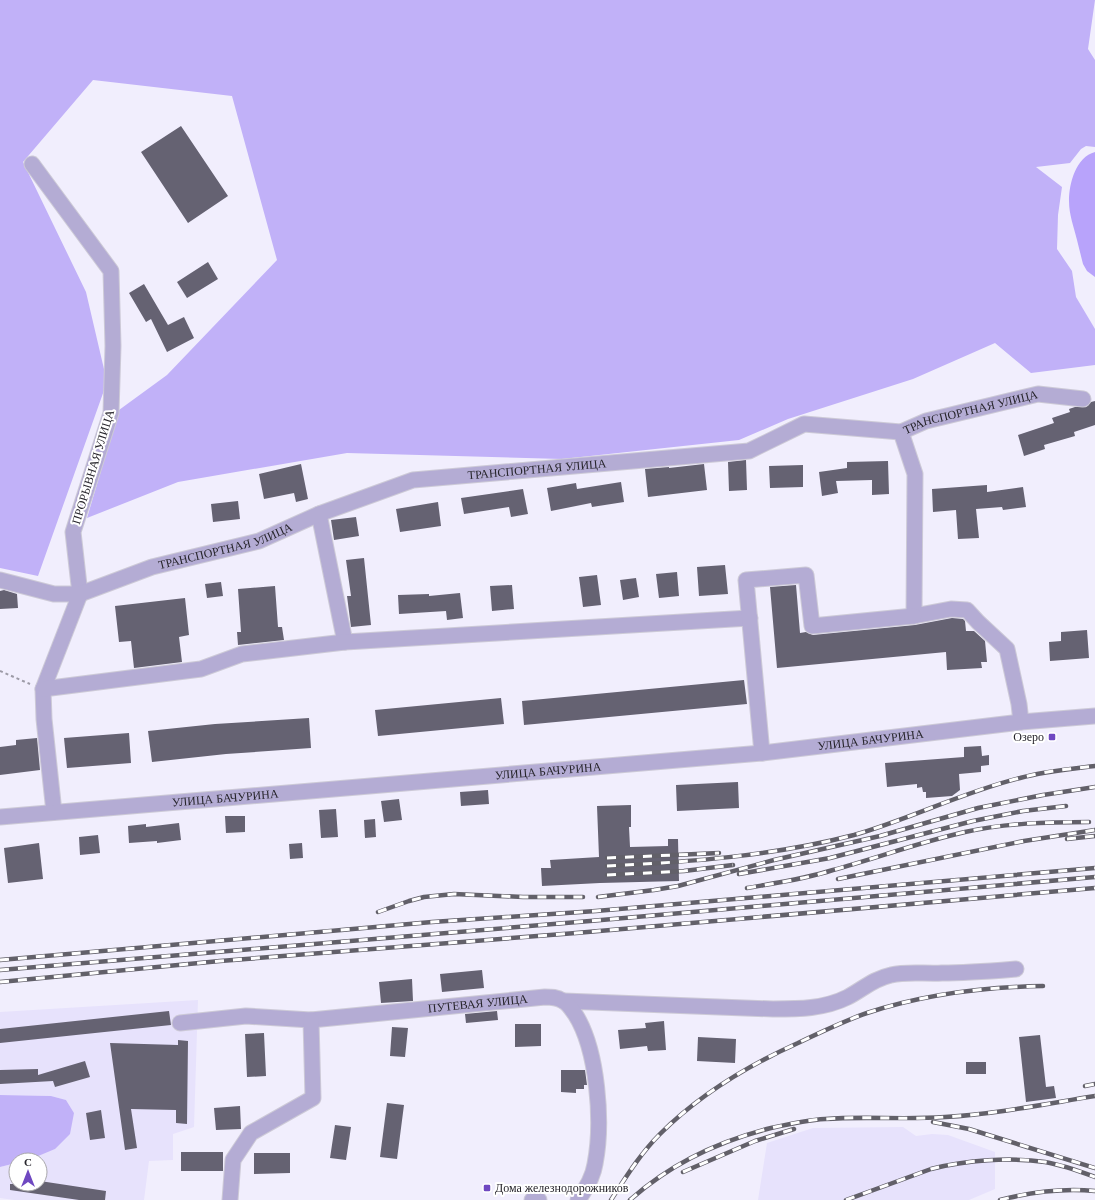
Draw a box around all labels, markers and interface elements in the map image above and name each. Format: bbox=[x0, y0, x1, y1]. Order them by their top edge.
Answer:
street label: ТРАНСПОРТНАЯ УЛИЦА bbox=[901, 387, 1040, 437]
street label: ПРОРЫВНАЯ УЛИЦА bbox=[69, 408, 117, 526]
street label: ТРАНСПОРТНАЯ УЛИЦА bbox=[467, 456, 607, 482]
street label: ТРАНСПОРТНАЯ УЛИЦА bbox=[157, 520, 295, 572]
street label: УЛИЦА БАЧУРИНА bbox=[817, 727, 925, 753]
place label: Озеро bbox=[1013, 730, 1044, 744]
marker: Озеро bbox=[1047, 732, 1057, 742]
street label: УЛИЦА БАЧУРИНА bbox=[494, 759, 602, 782]
street label: УЛИЦА БАЧУРИНА bbox=[171, 787, 279, 810]
street label: ПУТЕВАЯ УЛИЦА bbox=[427, 992, 529, 1015]
north arrow bbox=[8, 1152, 48, 1192]
text: С bbox=[24, 1156, 32, 1168]
place label: Дома железнодорожников bbox=[495, 1181, 629, 1195]
marker: Дома железнодорожников bbox=[482, 1183, 492, 1193]

